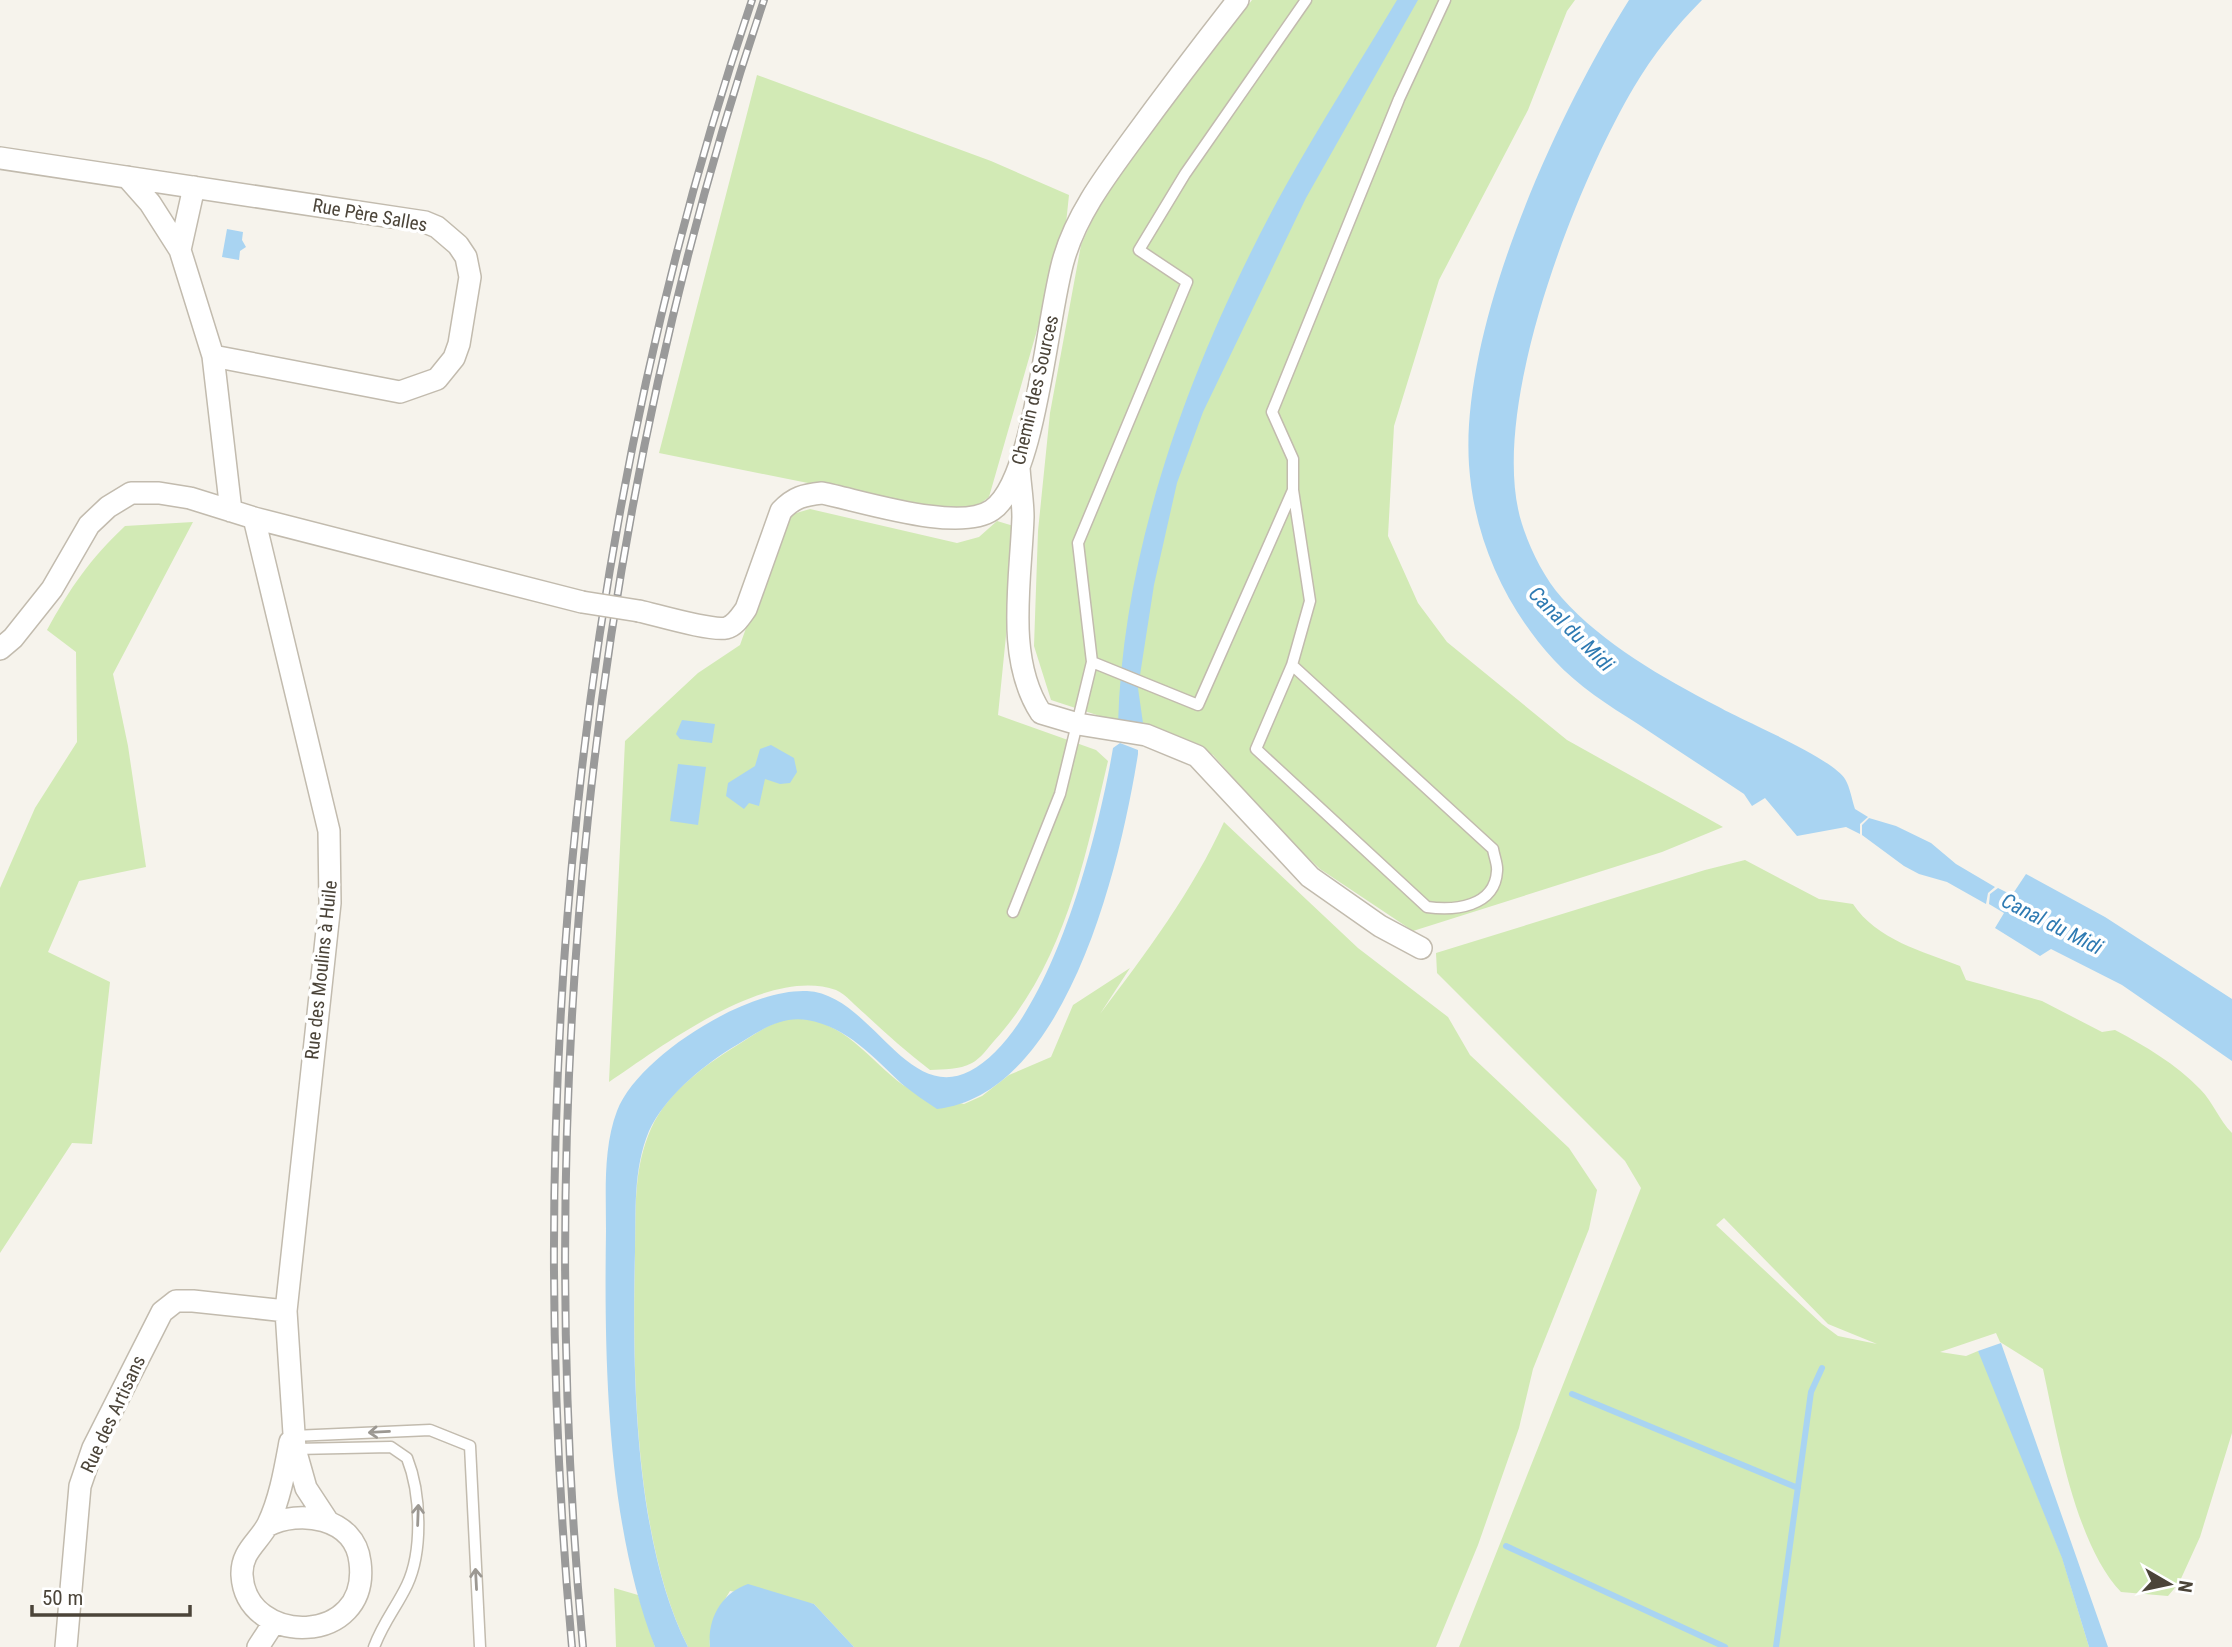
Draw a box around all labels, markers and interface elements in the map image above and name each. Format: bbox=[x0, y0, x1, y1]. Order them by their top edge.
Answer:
street label: Rue Père Salles bbox=[311, 194, 429, 236]
street label: Chemin des Sources bbox=[1007, 313, 1063, 467]
water label: Canal du Midi bbox=[1524, 582, 1619, 677]
street label: Rue des Moulins à Huile bbox=[300, 879, 342, 1061]
water label: Canal du Midi bbox=[1998, 888, 2107, 960]
street label: Rue des Artisans bbox=[76, 1352, 150, 1476]
one-way arrow bbox=[368, 1426, 391, 1439]
one-way arrow bbox=[411, 1504, 424, 1527]
north arrow bbox=[2134, 1549, 2204, 1619]
one-way arrow bbox=[470, 1568, 483, 1591]
scale bar bbox=[32, 1574, 189, 1618]
text: N bbox=[2173, 1579, 2198, 1594]
text: 50 m bbox=[42, 1586, 83, 1610]

